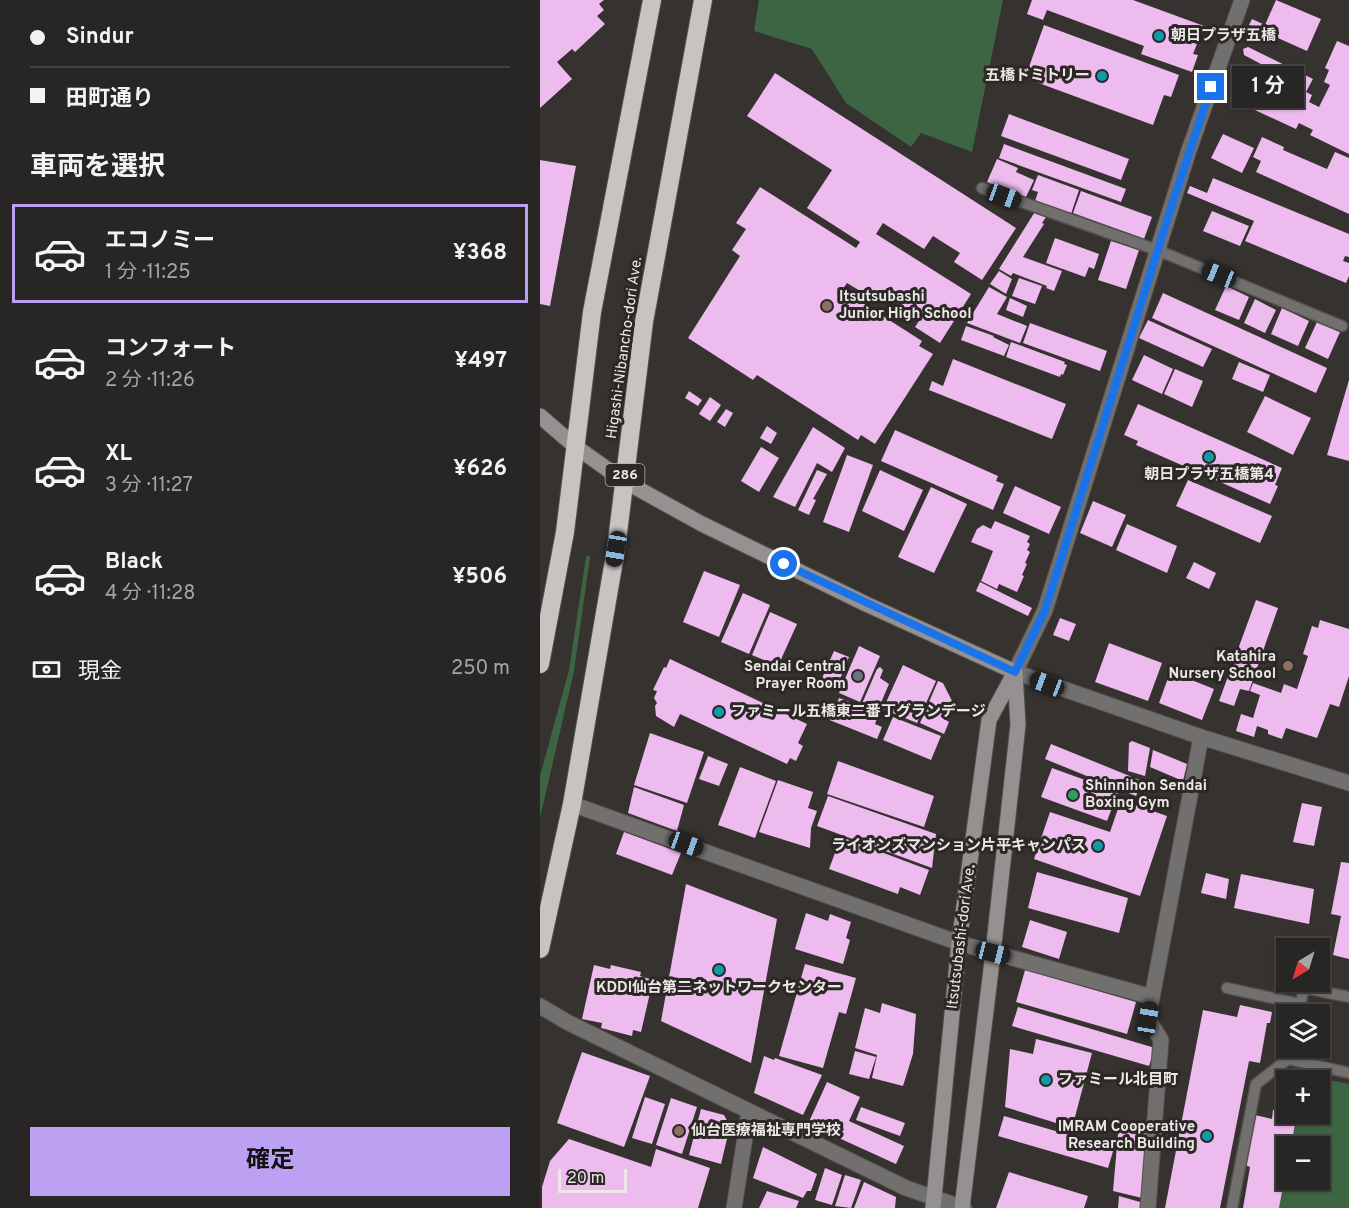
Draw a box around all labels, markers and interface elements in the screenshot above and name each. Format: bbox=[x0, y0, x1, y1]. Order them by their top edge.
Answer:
text: Sindur bbox=[66, 24, 134, 51]
place label: 朝日プラザ五橋 bbox=[1171, 27, 1277, 46]
marker: 朝日プラザ五橋 bbox=[1152, 29, 1166, 43]
callout: 1 分 bbox=[1232, 66, 1304, 108]
place label: 五橋ドミトリー bbox=[985, 67, 1090, 86]
marker: 五橋ドミトリー bbox=[1095, 69, 1109, 83]
route end bbox=[1197, 73, 1224, 100]
text: 1 分 bbox=[1252, 74, 1285, 100]
text: 田町通り bbox=[66, 86, 154, 113]
text: 車両を選択 bbox=[30, 151, 165, 185]
car bbox=[984, 181, 1024, 211]
icon: car bbox=[33, 227, 87, 281]
text: エコノミー bbox=[105, 228, 215, 255]
text: ¥368 bbox=[453, 240, 507, 267]
street label: Higashi-Nibancho-dori Ave. bbox=[603, 256, 647, 440]
text: 1 分 · 11:25 bbox=[105, 260, 191, 286]
car bbox=[1199, 260, 1239, 290]
place label: Itsutsubashi Junior High School bbox=[839, 288, 972, 324]
marker: Itsutsubashi Junior High School bbox=[820, 299, 834, 313]
icon: car bbox=[33, 335, 87, 389]
text: コンフォート bbox=[105, 336, 236, 363]
text: ¥497 bbox=[455, 348, 507, 375]
text: 2 分 · 11:26 bbox=[105, 368, 195, 394]
text: XL bbox=[105, 441, 132, 468]
icon: car bbox=[33, 443, 87, 497]
marker: 朝日プラザ五橋第4 bbox=[1202, 450, 1216, 464]
text: ¥626 bbox=[453, 456, 507, 483]
road number: 286 bbox=[606, 464, 644, 486]
place label: 朝日プラザ五橋第4 bbox=[1144, 466, 1274, 485]
text: 3 分 · 11:27 bbox=[105, 473, 193, 499]
car bbox=[604, 530, 628, 568]
text: Black bbox=[105, 549, 163, 576]
route start bbox=[770, 550, 797, 577]
icon: car bbox=[33, 551, 87, 605]
text: ¥506 bbox=[452, 564, 507, 591]
text: 4 分 · 11:28 bbox=[105, 581, 195, 607]
place label: Katahira Nursery School bbox=[1168, 648, 1276, 684]
icon: cash bbox=[30, 653, 63, 686]
text: 250 m bbox=[451, 656, 510, 682]
place label: Sendai Central Prayer Room bbox=[744, 658, 846, 694]
text: 現金 bbox=[78, 659, 122, 686]
marker: Katahira Nursery School bbox=[1281, 659, 1295, 673]
marker: Sendai Central Prayer Room bbox=[851, 669, 865, 683]
car bbox=[1027, 669, 1067, 699]
place label: ファミール五橋東二番丁グランデージ bbox=[731, 703, 986, 722]
marker: ファミール五橋東二番丁グランデージ bbox=[712, 705, 726, 719]
place label: Shinnihon Sendai Boxing Gym bbox=[1085, 777, 1207, 813]
marker: Shinnihon Sendai Boxing Gym bbox=[1066, 788, 1080, 802]
car bbox=[666, 829, 706, 859]
place label: ライオンズマンション片平キャンパス bbox=[831, 836, 1086, 856]
marker: ライオンズマンション片平キャンパス bbox=[1091, 839, 1105, 853]
street label: Itsutsubashi-dori Ave. bbox=[944, 864, 980, 1010]
north arrow bbox=[1276, 938, 1330, 992]
map controls bbox=[1276, 938, 1330, 1190]
car bbox=[973, 940, 1013, 966]
marker: KDDI仙台第二ネットワークセンター bbox=[712, 963, 726, 977]
place label: KDDI仙台第二ネットワークセンター bbox=[596, 979, 842, 998]
car bbox=[1136, 1000, 1160, 1038]
button: layers bbox=[1276, 1004, 1330, 1058]
button: + bbox=[1276, 1070, 1330, 1124]
place label: ファミール北目町 bbox=[1058, 1071, 1178, 1090]
marker: ファミール北目町 bbox=[1039, 1073, 1053, 1087]
place label: IMRAM Cooperative Research Building bbox=[1058, 1118, 1195, 1154]
place label: 仙台医療福祉専門学校 bbox=[691, 1122, 841, 1141]
marker: 仙台医療福祉専門学校 bbox=[672, 1124, 686, 1138]
button: 確定 bbox=[30, 1127, 510, 1196]
marker: IMRAM Cooperative Research Building bbox=[1200, 1129, 1214, 1143]
button: − bbox=[1276, 1136, 1330, 1190]
scale bar bbox=[558, 1166, 627, 1194]
text: 20 m bbox=[567, 1169, 604, 1189]

